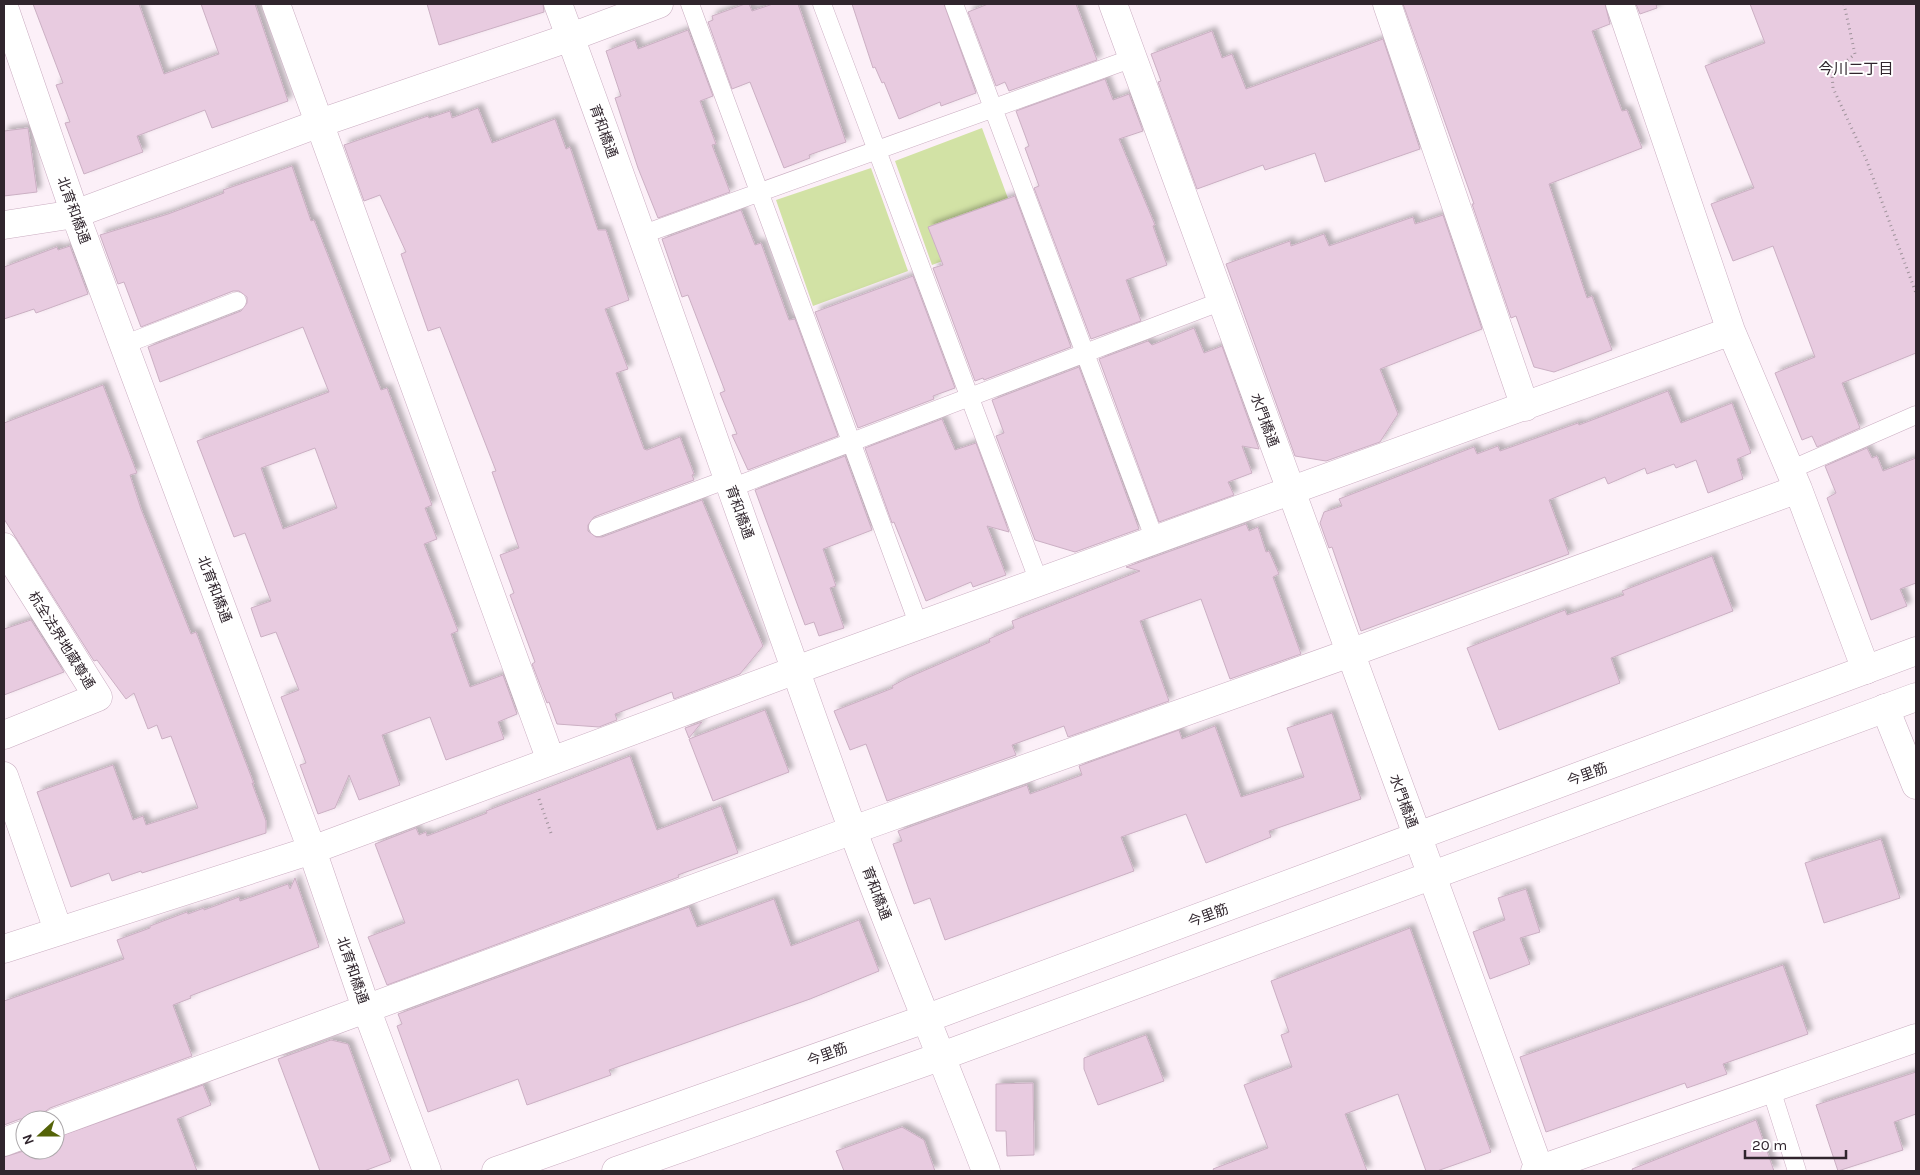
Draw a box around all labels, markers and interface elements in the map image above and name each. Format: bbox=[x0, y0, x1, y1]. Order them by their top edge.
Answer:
district label: 今川二丁目 bbox=[1818, 60, 1894, 78]
street label: 育和橋通 bbox=[586, 102, 621, 160]
street label: 北育和橋通 bbox=[54, 174, 93, 246]
street label: 水門橋通 bbox=[1247, 391, 1282, 449]
street label: 育和橋通 bbox=[722, 483, 757, 541]
street label: 北育和橋通 bbox=[194, 553, 235, 625]
street label: 杭全法界地蔵尊通 bbox=[25, 588, 98, 692]
street label: 今里筋 bbox=[1565, 759, 1610, 790]
street label: 水門橋通 bbox=[1386, 772, 1421, 830]
street label: 育和橋通 bbox=[859, 864, 895, 922]
street label: 今里筋 bbox=[1186, 900, 1231, 931]
street label: 北育和橋通 bbox=[333, 934, 372, 1006]
street label: 今里筋 bbox=[805, 1039, 850, 1070]
north arrow bbox=[15, 1110, 65, 1160]
scale bar bbox=[1745, 1128, 1846, 1160]
text: N bbox=[19, 1132, 38, 1147]
text: 20 m bbox=[1752, 1136, 1787, 1154]

